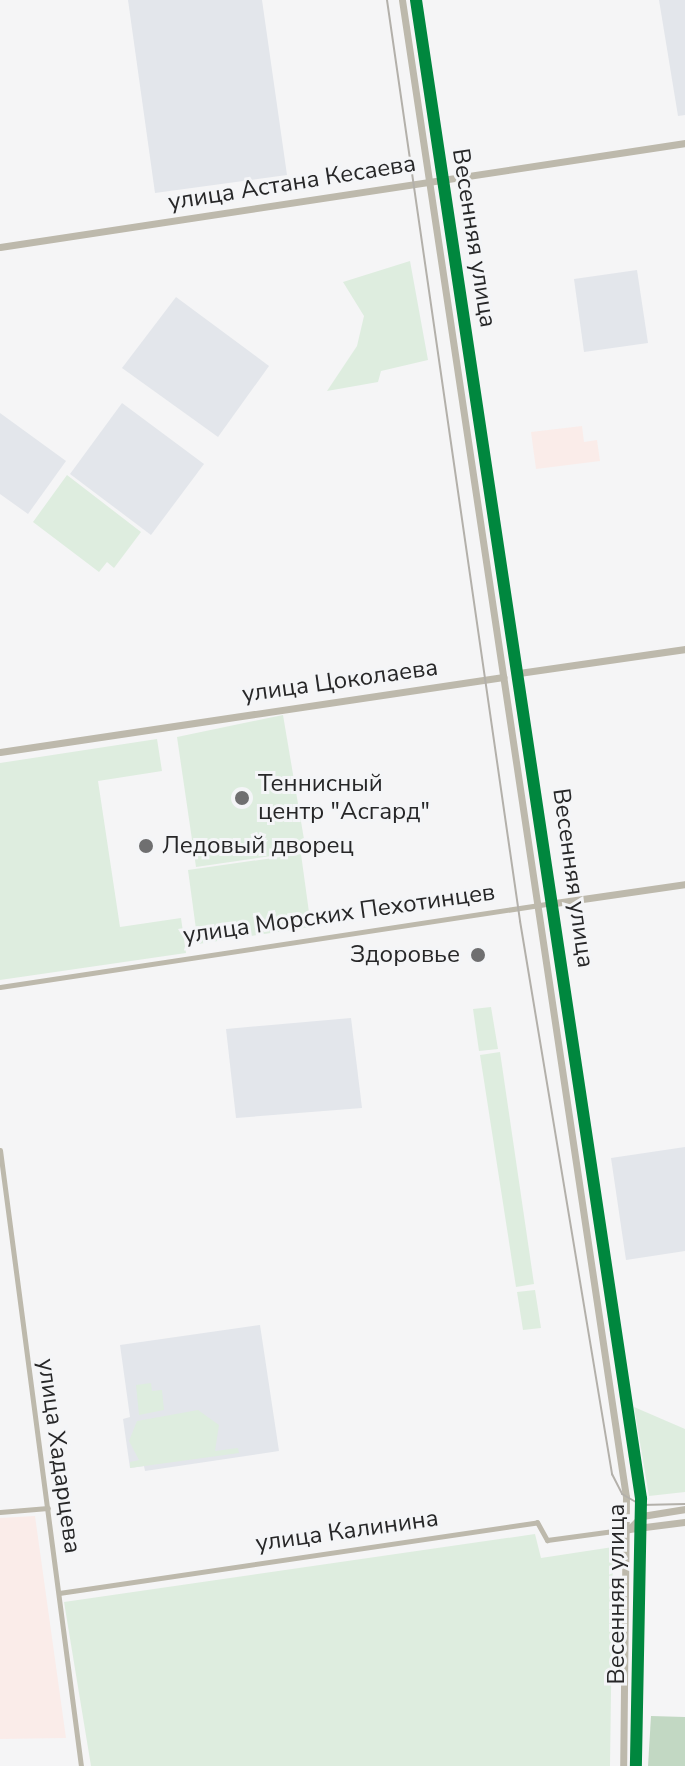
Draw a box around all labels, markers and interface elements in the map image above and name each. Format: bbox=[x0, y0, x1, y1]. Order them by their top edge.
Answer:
street label: Весенняя улица bbox=[446, 146, 502, 330]
street label: улица Астана Кесаева bbox=[166, 149, 418, 217]
street label: улица Цоколаева bbox=[240, 653, 440, 709]
place label: Теннисный центр "Асгард" bbox=[258, 770, 430, 826]
street label: Весенняя улица bbox=[546, 787, 600, 969]
marker: Теннисный центр "Асгард" bbox=[233, 789, 251, 807]
place label: Ледовый дворец bbox=[162, 832, 354, 860]
marker: Ледовый дворец bbox=[137, 837, 155, 855]
street label: улица Морских Пехотинцев bbox=[181, 878, 497, 950]
place label: Здоровье bbox=[350, 941, 460, 969]
marker: Здоровье bbox=[467, 944, 489, 966]
street label: улица Хадарцева bbox=[31, 1357, 87, 1555]
street label: улица Калинина bbox=[254, 1504, 440, 1558]
street label: Весенняя улица bbox=[603, 1504, 631, 1684]

